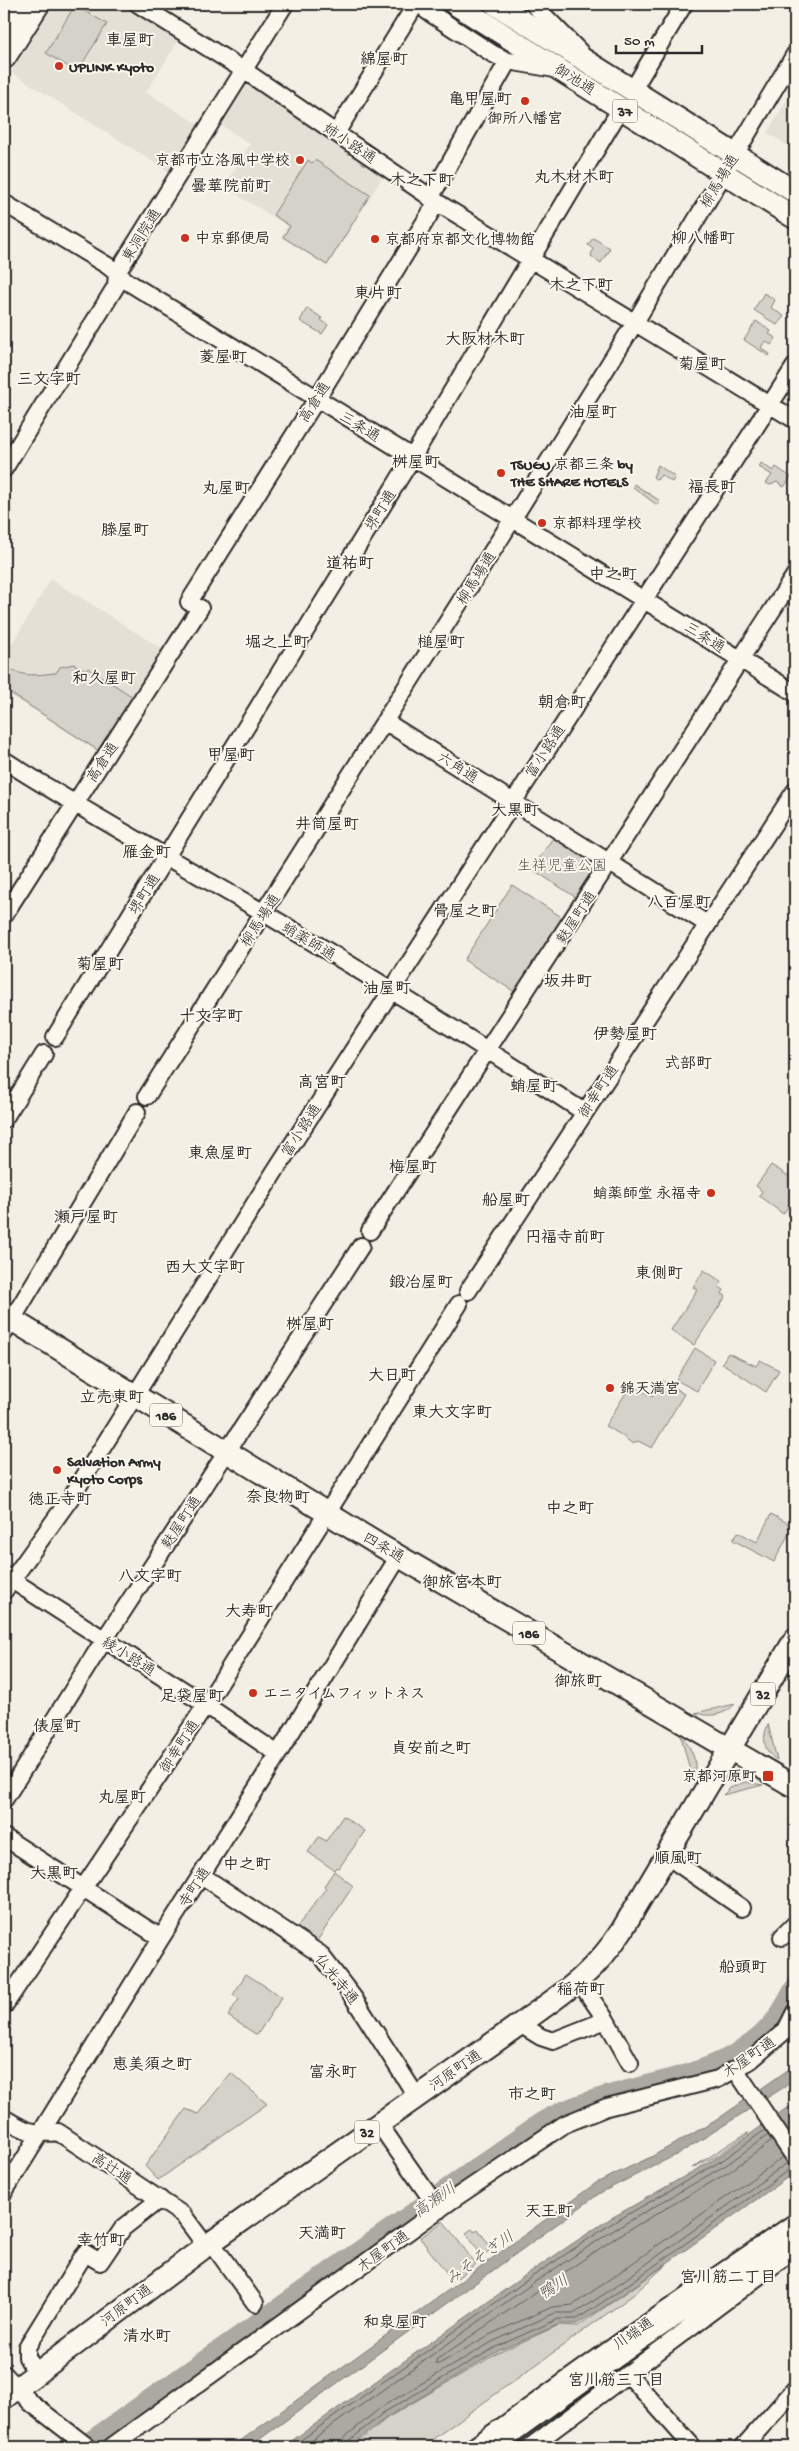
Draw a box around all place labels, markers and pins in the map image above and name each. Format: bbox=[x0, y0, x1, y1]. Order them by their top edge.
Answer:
place label: UPLINK Kyoto bbox=[69, 59, 154, 77]
marker: UPLINK Kyoto bbox=[53, 60, 65, 72]
marker: 御所八幡宮 bbox=[519, 95, 531, 107]
place label: 御所八幡宮 bbox=[487, 110, 563, 129]
place label: 京都市立洛風中学校 bbox=[155, 152, 290, 171]
marker: 京都市立洛風中学校 bbox=[294, 154, 306, 166]
place label: 中京郵便局 bbox=[195, 230, 270, 249]
place label: 京都府京都文化博物館 bbox=[385, 231, 535, 250]
marker: 中京郵便局 bbox=[179, 232, 191, 244]
marker: 京都府京都文化博物館 bbox=[369, 233, 381, 245]
place label: TSUGU 京都三条 by THE SHARE HOTELS bbox=[510, 456, 634, 492]
marker: TSUGU 京都三条 by THE SHARE HOTELS bbox=[495, 467, 507, 479]
place label: 京都料理学校 bbox=[552, 515, 642, 534]
marker: 京都料理学校 bbox=[536, 517, 548, 529]
place label: 蛸薬師堂 永福寺 bbox=[592, 1185, 701, 1204]
marker: 蛸薬師堂 永福寺 bbox=[705, 1187, 717, 1199]
place label: 錦天満宮 bbox=[620, 1380, 680, 1399]
marker: 錦天満宮 bbox=[604, 1382, 616, 1394]
place label: Salvation Army Kyoto Corps bbox=[66, 1454, 161, 1489]
marker: Salvation Army Kyoto Corps bbox=[51, 1464, 63, 1476]
place label: エニタイムフィットネス bbox=[263, 1686, 425, 1704]
marker: エニタイムフィットネス bbox=[247, 1687, 259, 1699]
place label: 京都河原町 bbox=[682, 1768, 757, 1787]
marker: 京都河原町 bbox=[761, 1769, 775, 1783]

